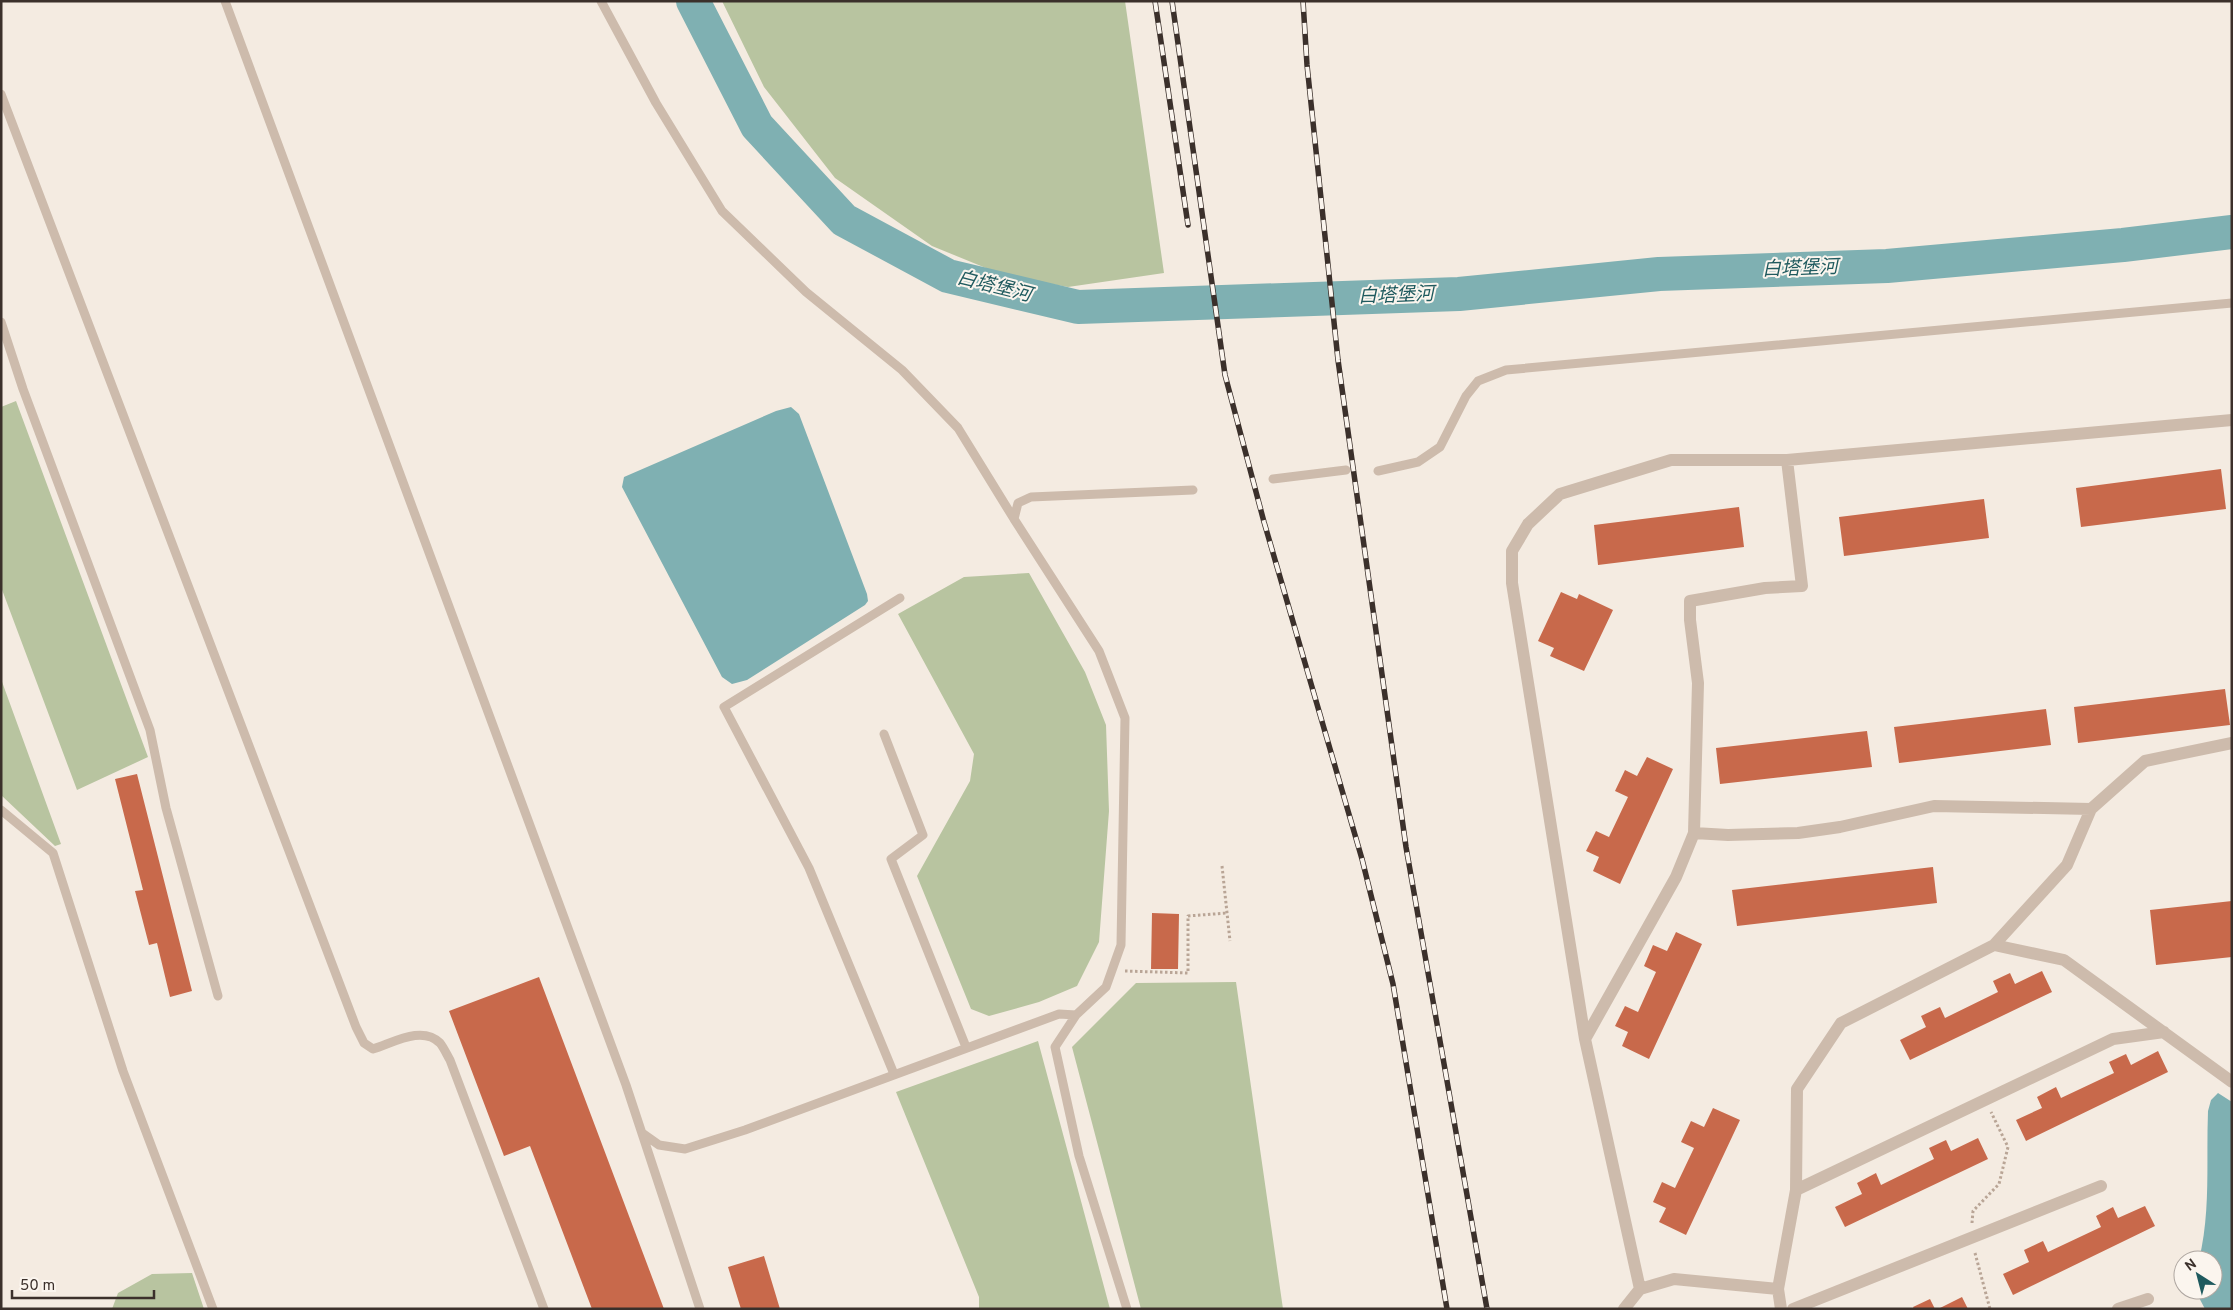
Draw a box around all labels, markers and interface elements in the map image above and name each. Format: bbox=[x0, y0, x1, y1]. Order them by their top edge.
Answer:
water label: 白塔堡河 bbox=[1762, 256, 1842, 282]
water label: 白塔堡河 bbox=[954, 266, 1038, 309]
water label: 白塔堡河 bbox=[1358, 283, 1438, 309]
north arrow bbox=[2173, 1250, 2223, 1300]
text: N bbox=[2182, 1256, 2200, 1276]
scale bar bbox=[12, 1268, 155, 1300]
text: 50 m bbox=[20, 1277, 55, 1296]

